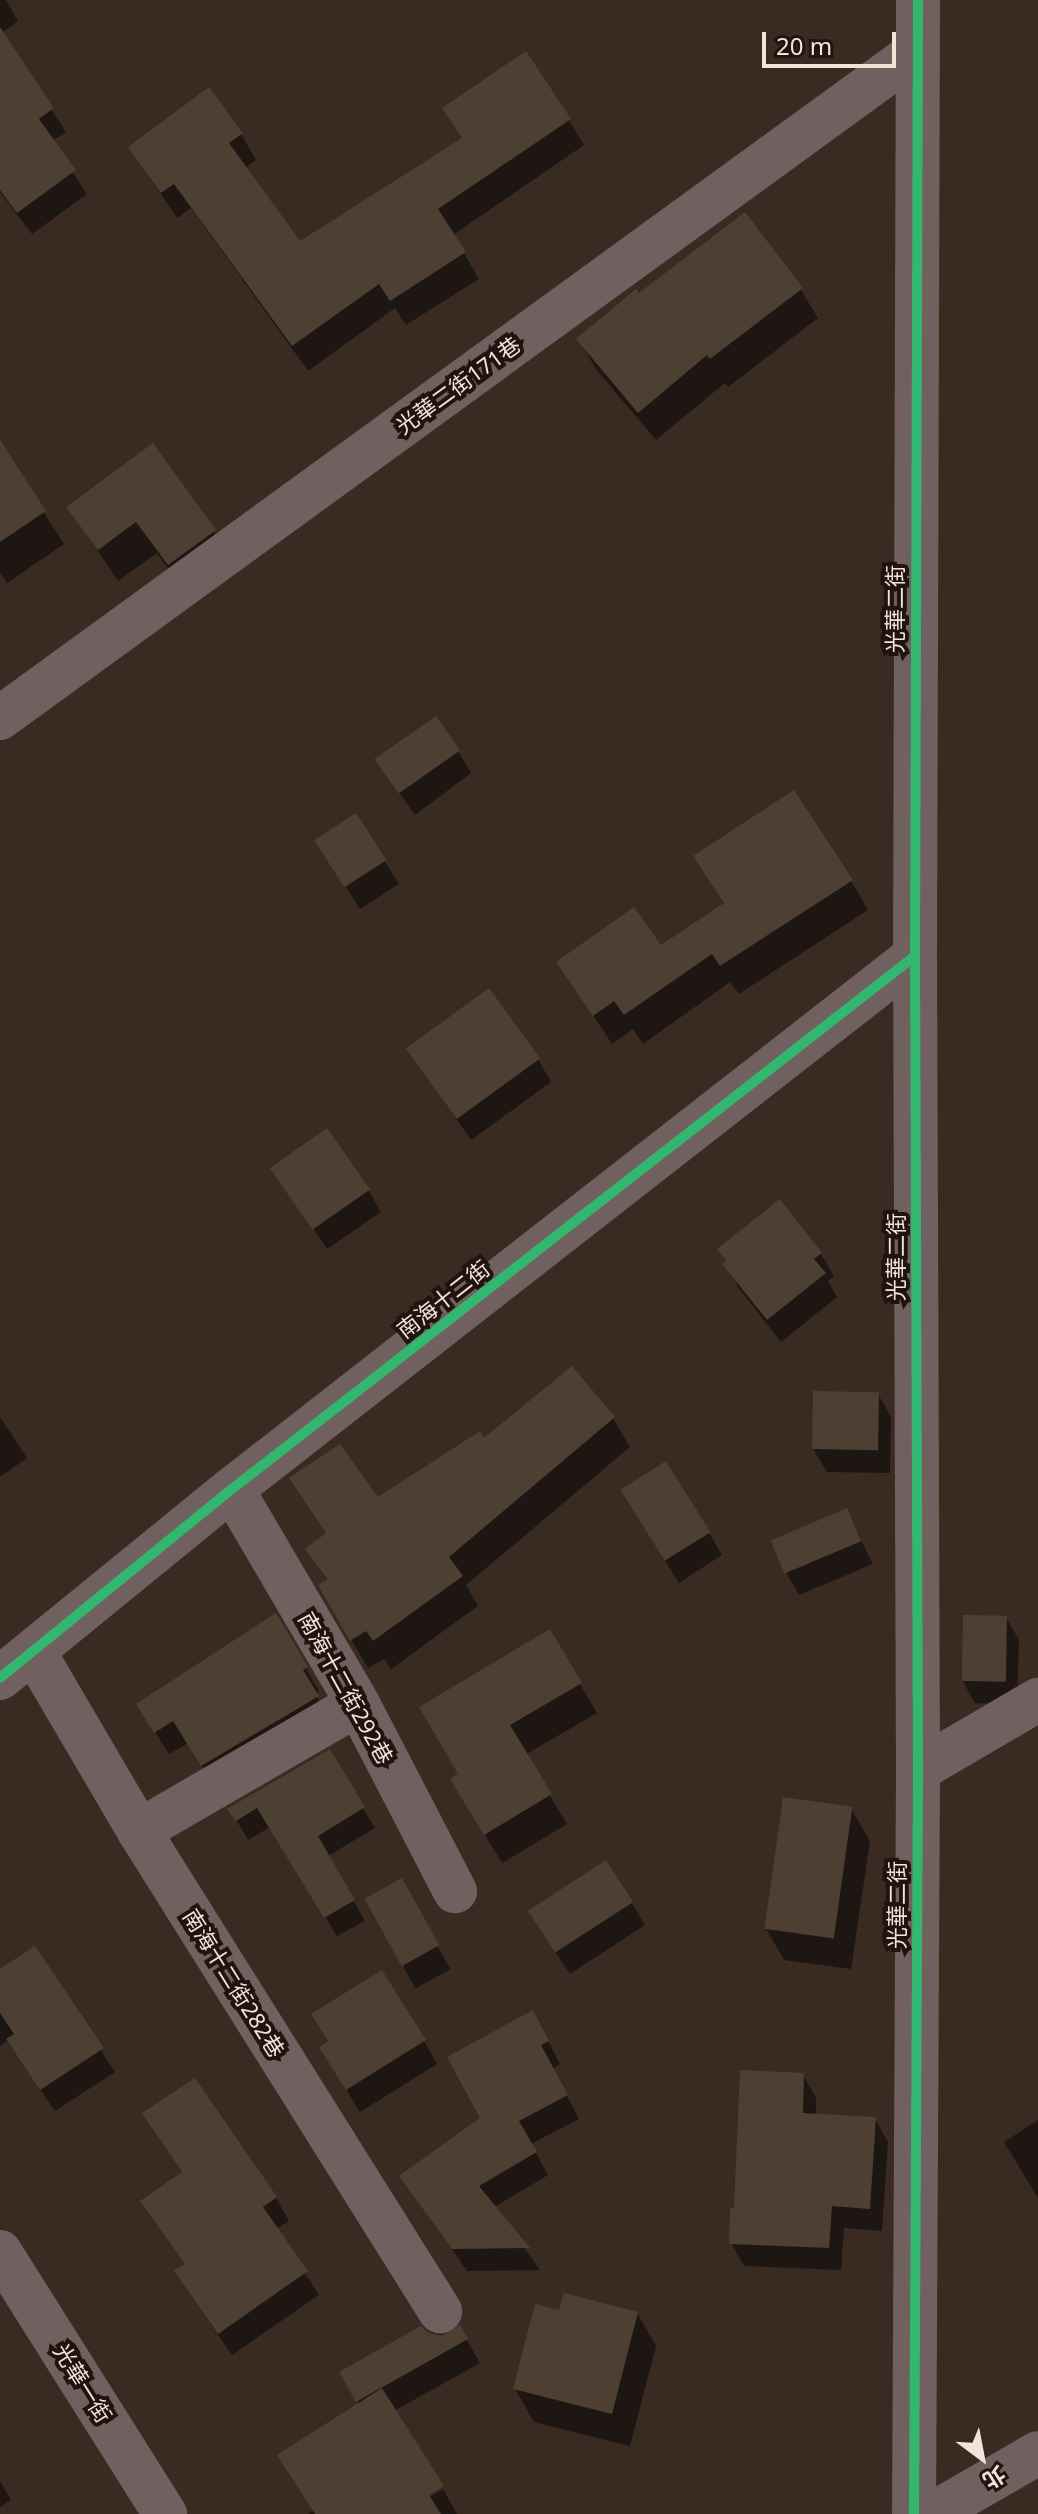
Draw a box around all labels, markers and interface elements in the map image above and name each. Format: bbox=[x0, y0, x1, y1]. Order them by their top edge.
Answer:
scale bar bbox=[766, 16, 900, 66]
text: 20 m bbox=[776, 29, 832, 62]
street label: 光華二街171巷 bbox=[390, 331, 526, 439]
street label: 光華二街 bbox=[882, 565, 908, 653]
street label: 光華二街 bbox=[883, 1213, 909, 1301]
street label: 南海十二街 bbox=[392, 1255, 494, 1343]
street label: 南海十二街292巷 bbox=[293, 1607, 399, 1769]
street label: 光華二街 bbox=[884, 1861, 910, 1949]
street label: 南海十二街282巷 bbox=[178, 1904, 290, 2062]
street label: 光華一街 bbox=[48, 2339, 118, 2427]
north arrow bbox=[942, 2418, 1022, 2498]
text: 北 bbox=[977, 2460, 1012, 2497]

